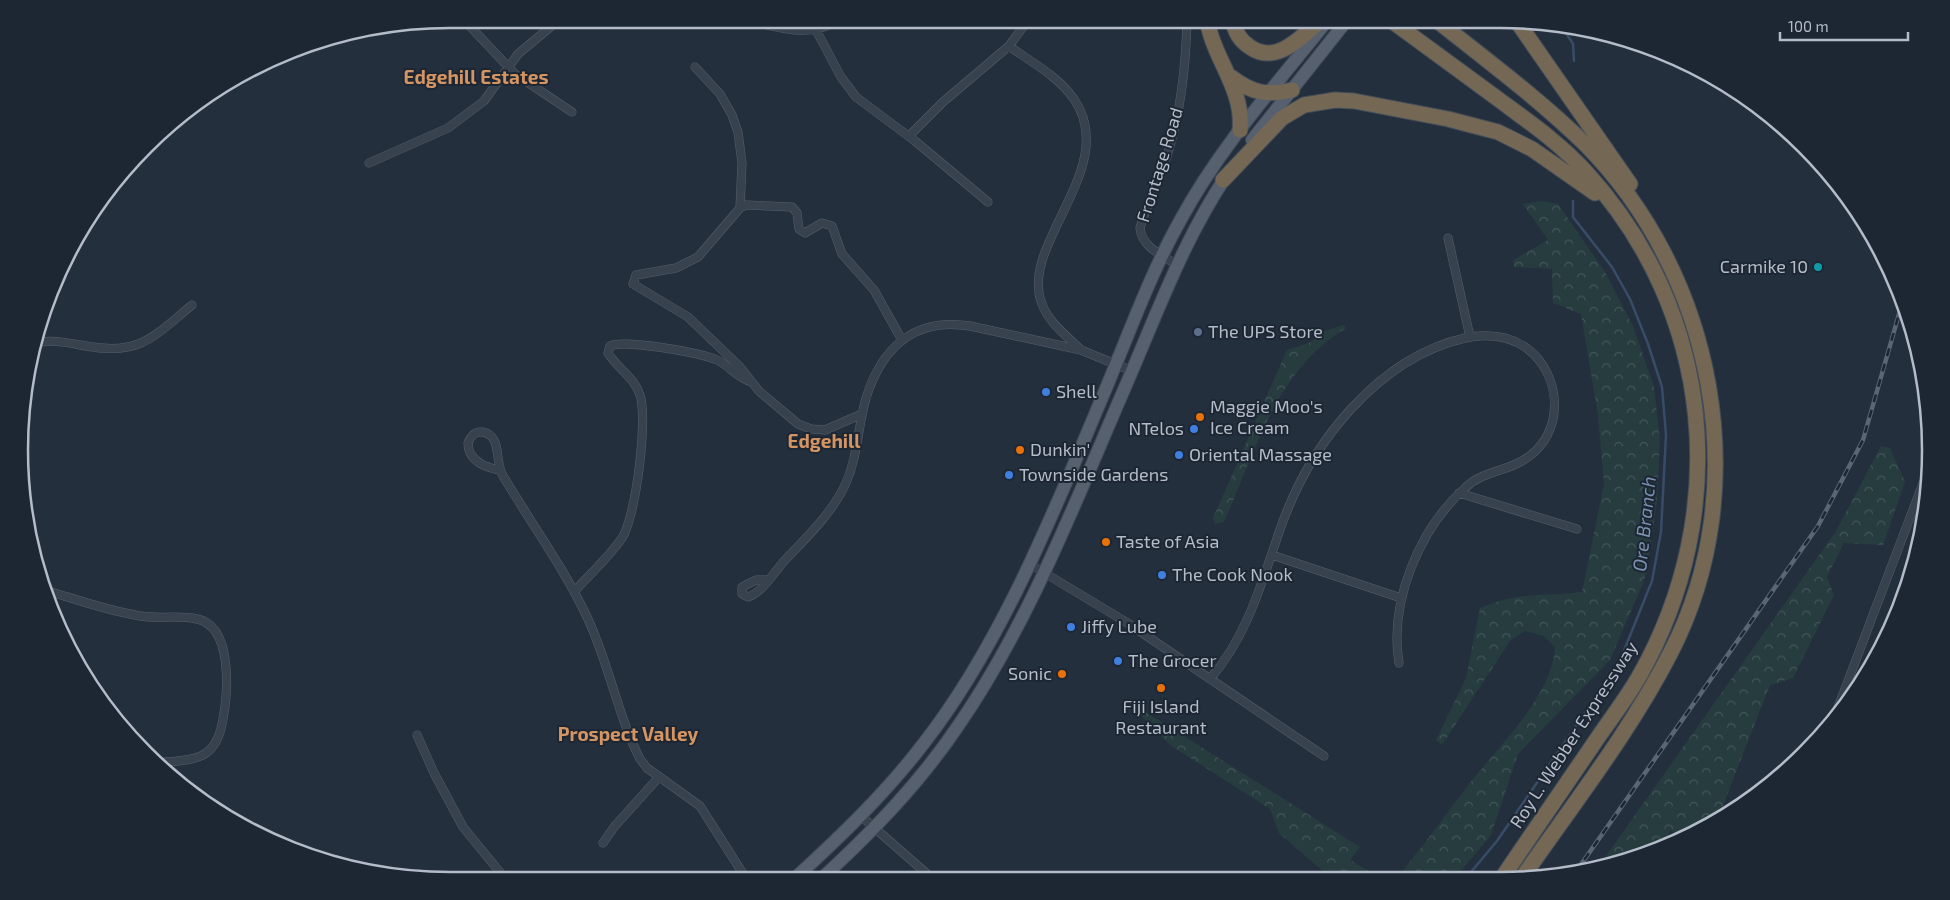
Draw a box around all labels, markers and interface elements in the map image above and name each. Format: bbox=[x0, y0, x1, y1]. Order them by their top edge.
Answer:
scale bar bbox=[1780, 10, 1908, 42]
text: 100 m bbox=[1788, 17, 1829, 35]
district label: Edgehill Estates bbox=[403, 65, 549, 88]
street label: Frontage Road bbox=[1131, 105, 1187, 225]
place label: Carmike 10 bbox=[1720, 255, 1808, 277]
marker: Carmike 10 bbox=[1812, 261, 1824, 273]
place label: The UPS Store bbox=[1208, 320, 1323, 342]
marker: The UPS Store bbox=[1192, 326, 1204, 338]
place label: Shell bbox=[1056, 380, 1098, 402]
marker: Shell bbox=[1040, 386, 1052, 398]
place label: Maggie Moo's Ice Cream bbox=[1210, 395, 1323, 438]
marker: Maggie Moo's Ice Cream bbox=[1194, 411, 1206, 423]
place label: NTelos bbox=[1128, 417, 1184, 439]
marker: NTelos bbox=[1188, 423, 1200, 435]
district label: Edgehill bbox=[787, 429, 861, 452]
place label: Dunkin' bbox=[1030, 438, 1090, 460]
place label: Oriental Massage bbox=[1189, 443, 1332, 465]
marker: Dunkin' bbox=[1014, 444, 1026, 456]
marker: Oriental Massage bbox=[1173, 449, 1185, 461]
place label: Townside Gardens bbox=[1019, 463, 1168, 485]
marker: Townside Gardens bbox=[1003, 469, 1015, 481]
water label: Ore Branch bbox=[1627, 475, 1660, 573]
place label: Taste of Asia bbox=[1116, 530, 1219, 552]
marker: Taste of Asia bbox=[1100, 536, 1112, 548]
place label: The Cook Nook bbox=[1172, 563, 1293, 585]
marker: The Cook Nook bbox=[1156, 569, 1168, 581]
place label: Jiffy Lube bbox=[1081, 615, 1157, 637]
marker: Jiffy Lube bbox=[1065, 621, 1077, 633]
street label: Roy L. Webber Expressway bbox=[1505, 637, 1642, 832]
place label: The Grocer bbox=[1128, 649, 1217, 671]
marker: The Grocer bbox=[1112, 655, 1124, 667]
place label: Sonic bbox=[1008, 662, 1052, 684]
marker: Sonic bbox=[1056, 668, 1068, 680]
marker: Fiji Island Restaurant bbox=[1155, 682, 1167, 694]
place label: Fiji Island Restaurant bbox=[1115, 695, 1207, 738]
district label: Prospect Valley bbox=[558, 722, 699, 746]

